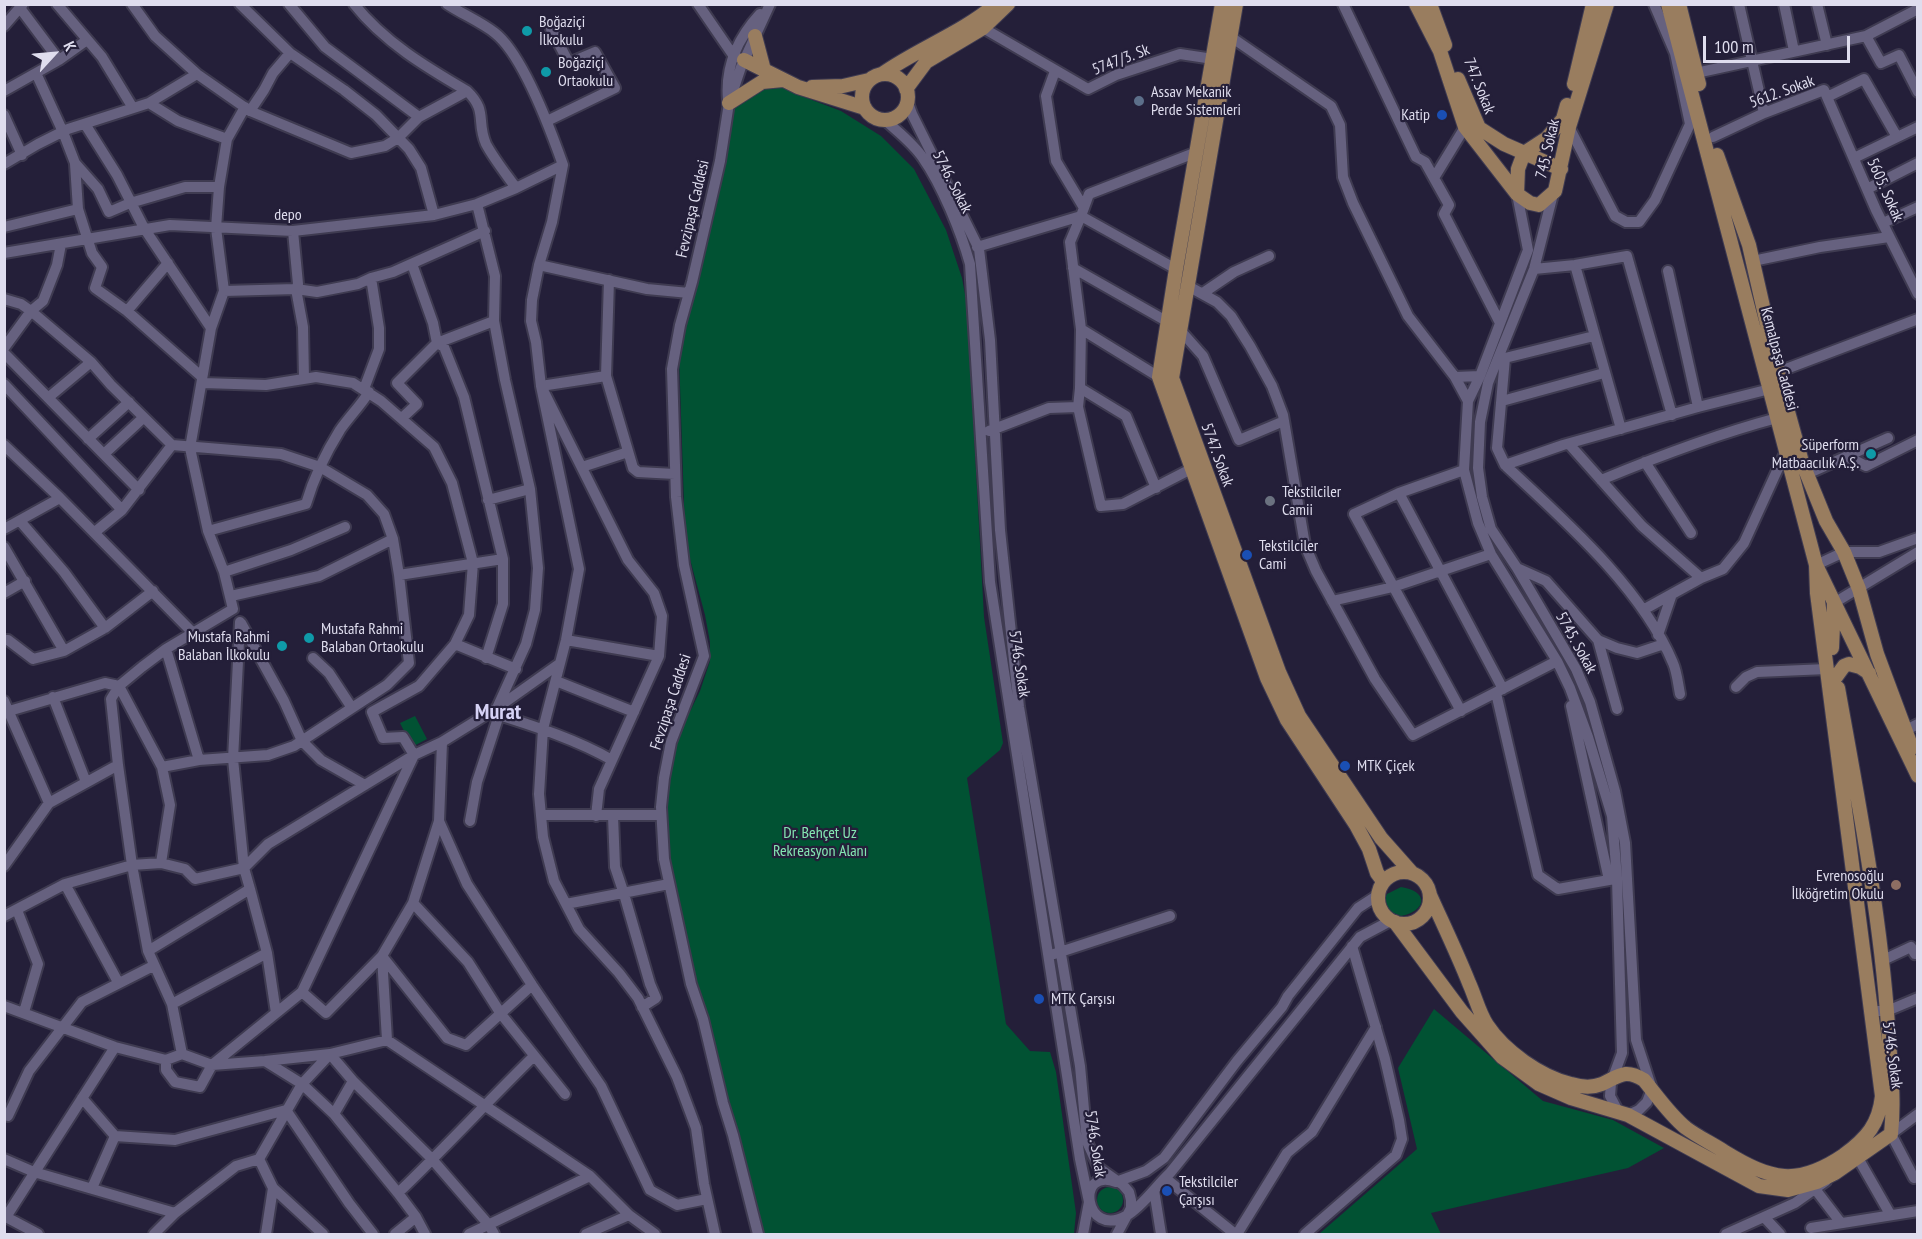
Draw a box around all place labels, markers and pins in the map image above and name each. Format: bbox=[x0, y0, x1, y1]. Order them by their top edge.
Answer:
place label: Boğaziçi İlkokulu bbox=[539, 12, 585, 50]
marker: Boğaziçi İlkokulu bbox=[520, 24, 534, 38]
place label: Boğaziçi Ortaokulu bbox=[558, 53, 613, 91]
marker: Boğaziçi Ortaokulu bbox=[539, 65, 553, 79]
place label: Assav Mekanik Perde Sistemleri bbox=[1151, 82, 1241, 120]
marker: Assav Mekanik Perde Sistemleri bbox=[1132, 94, 1146, 108]
place label: Katip bbox=[1401, 105, 1430, 125]
marker: Katip bbox=[1435, 108, 1449, 122]
place label: Süperform Matbaacılık A.Ş. bbox=[1772, 435, 1859, 473]
marker: Süperform Matbaacılık A.Ş. bbox=[1864, 447, 1878, 461]
place label: Tekstilciler Camii bbox=[1282, 482, 1341, 520]
marker: Tekstilciler Camii bbox=[1263, 494, 1277, 508]
place label: Tekstilciler Cami bbox=[1259, 536, 1318, 574]
marker: Tekstilciler Cami bbox=[1240, 548, 1254, 562]
place label: Mustafa Rahmi Balaban Ortaokulu bbox=[321, 619, 424, 657]
place label: Mustafa Rahmi Balaban İlkokulu bbox=[178, 627, 270, 665]
marker: Mustafa Rahmi Balaban Ortaokulu bbox=[302, 631, 316, 645]
marker: Mustafa Rahmi Balaban İlkokulu bbox=[275, 639, 289, 653]
place label: MTK Çiçek bbox=[1357, 756, 1415, 776]
marker: MTK Çiçek bbox=[1338, 759, 1352, 773]
place label: Evrenosoğlu İlköğretim Okulu bbox=[1791, 866, 1884, 904]
marker: Evrenosoğlu İlköğretim Okulu bbox=[1889, 878, 1903, 892]
place label: MTK Çarşısı bbox=[1051, 989, 1115, 1009]
marker: MTK Çarşısı bbox=[1032, 992, 1046, 1006]
place label: Tekstilciler Çarşısı bbox=[1179, 1172, 1238, 1210]
marker: Tekstilciler Çarşısı bbox=[1160, 1184, 1174, 1198]

